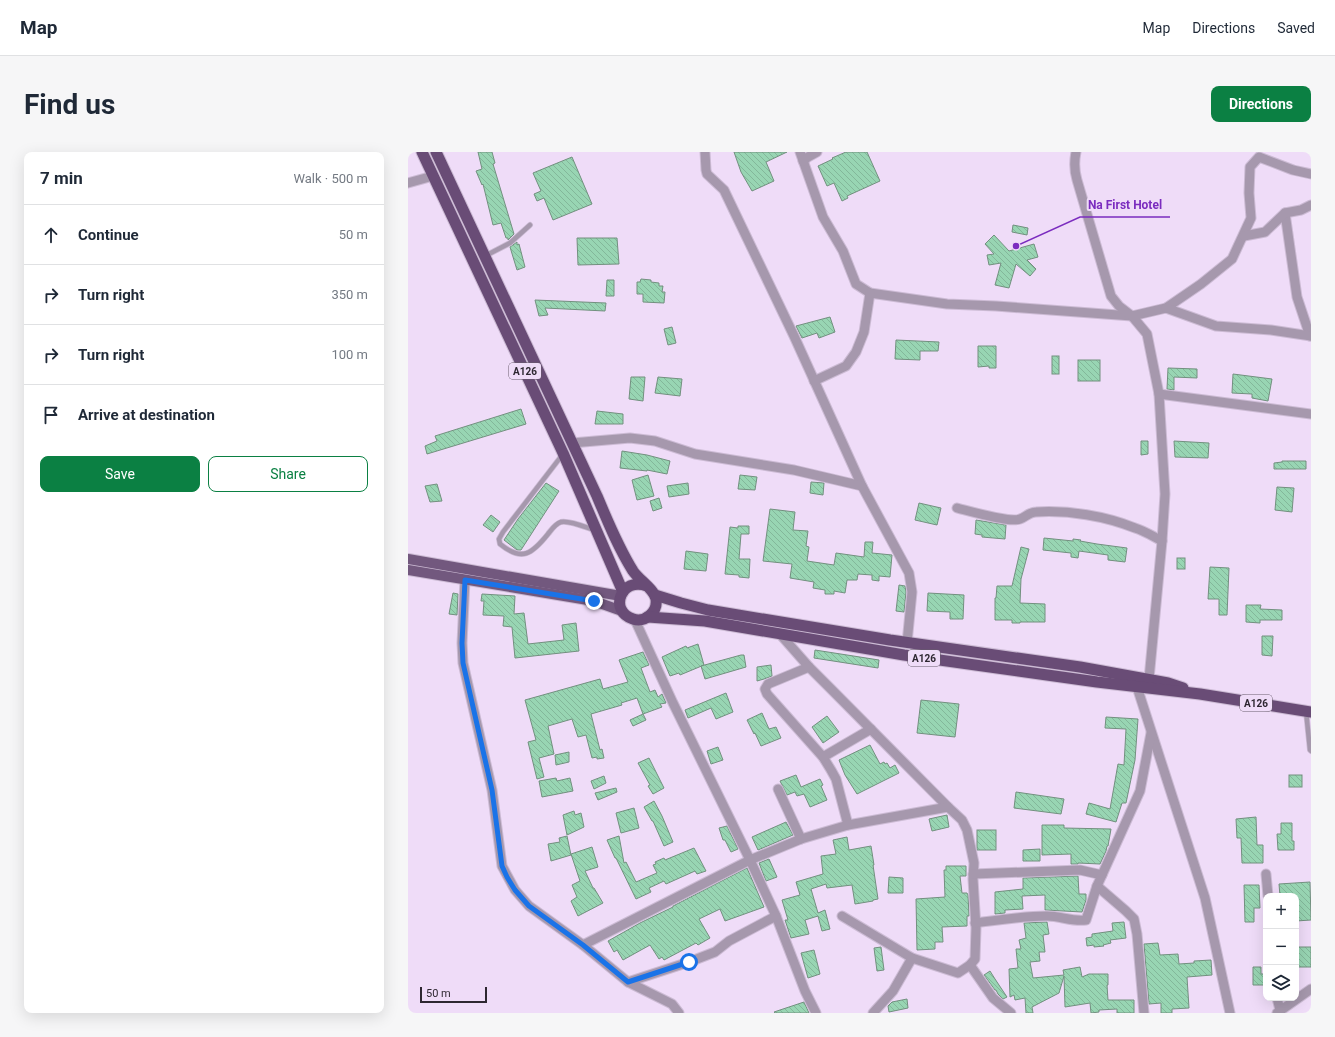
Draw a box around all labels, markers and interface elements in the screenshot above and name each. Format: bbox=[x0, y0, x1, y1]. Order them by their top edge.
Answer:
text: Map bbox=[20, 16, 58, 39]
text: Map bbox=[1143, 20, 1170, 36]
text: Directions bbox=[1192, 20, 1255, 36]
text: Saved bbox=[1277, 20, 1315, 36]
button: Directions bbox=[1211, 86, 1311, 122]
text: Find us bbox=[24, 88, 115, 121]
text: 7 min bbox=[40, 168, 83, 188]
text: Walk · 500 m bbox=[293, 171, 368, 186]
callout: Na First Hotel bbox=[1080, 193, 1170, 217]
text: Na First Hotel bbox=[1088, 198, 1162, 212]
icon: ahead bbox=[40, 224, 62, 246]
text: Continue bbox=[78, 226, 139, 244]
text: 50 m bbox=[339, 227, 368, 242]
icon: right bbox=[40, 284, 62, 306]
text: Turn right bbox=[78, 286, 144, 304]
text: 350 m bbox=[331, 287, 368, 302]
icon: right bbox=[40, 344, 62, 366]
text: Turn right bbox=[78, 346, 144, 364]
text: 100 m bbox=[331, 347, 368, 362]
road number: A126 bbox=[509, 363, 541, 379]
icon: arrive bbox=[40, 404, 62, 426]
text: Arrive at destination bbox=[78, 406, 215, 424]
button: Save bbox=[40, 456, 200, 492]
button: Share bbox=[208, 456, 368, 492]
route end bbox=[585, 592, 603, 610]
road number: A126 bbox=[908, 650, 940, 666]
road number: A126 bbox=[1240, 695, 1272, 711]
map controls bbox=[1263, 893, 1299, 1001]
button: + bbox=[1263, 893, 1299, 929]
button: − bbox=[1263, 929, 1299, 965]
route start bbox=[680, 953, 698, 971]
button: layers bbox=[1263, 965, 1299, 1001]
scale bar bbox=[420, 985, 487, 1004]
text: 50 m bbox=[426, 987, 451, 1000]

